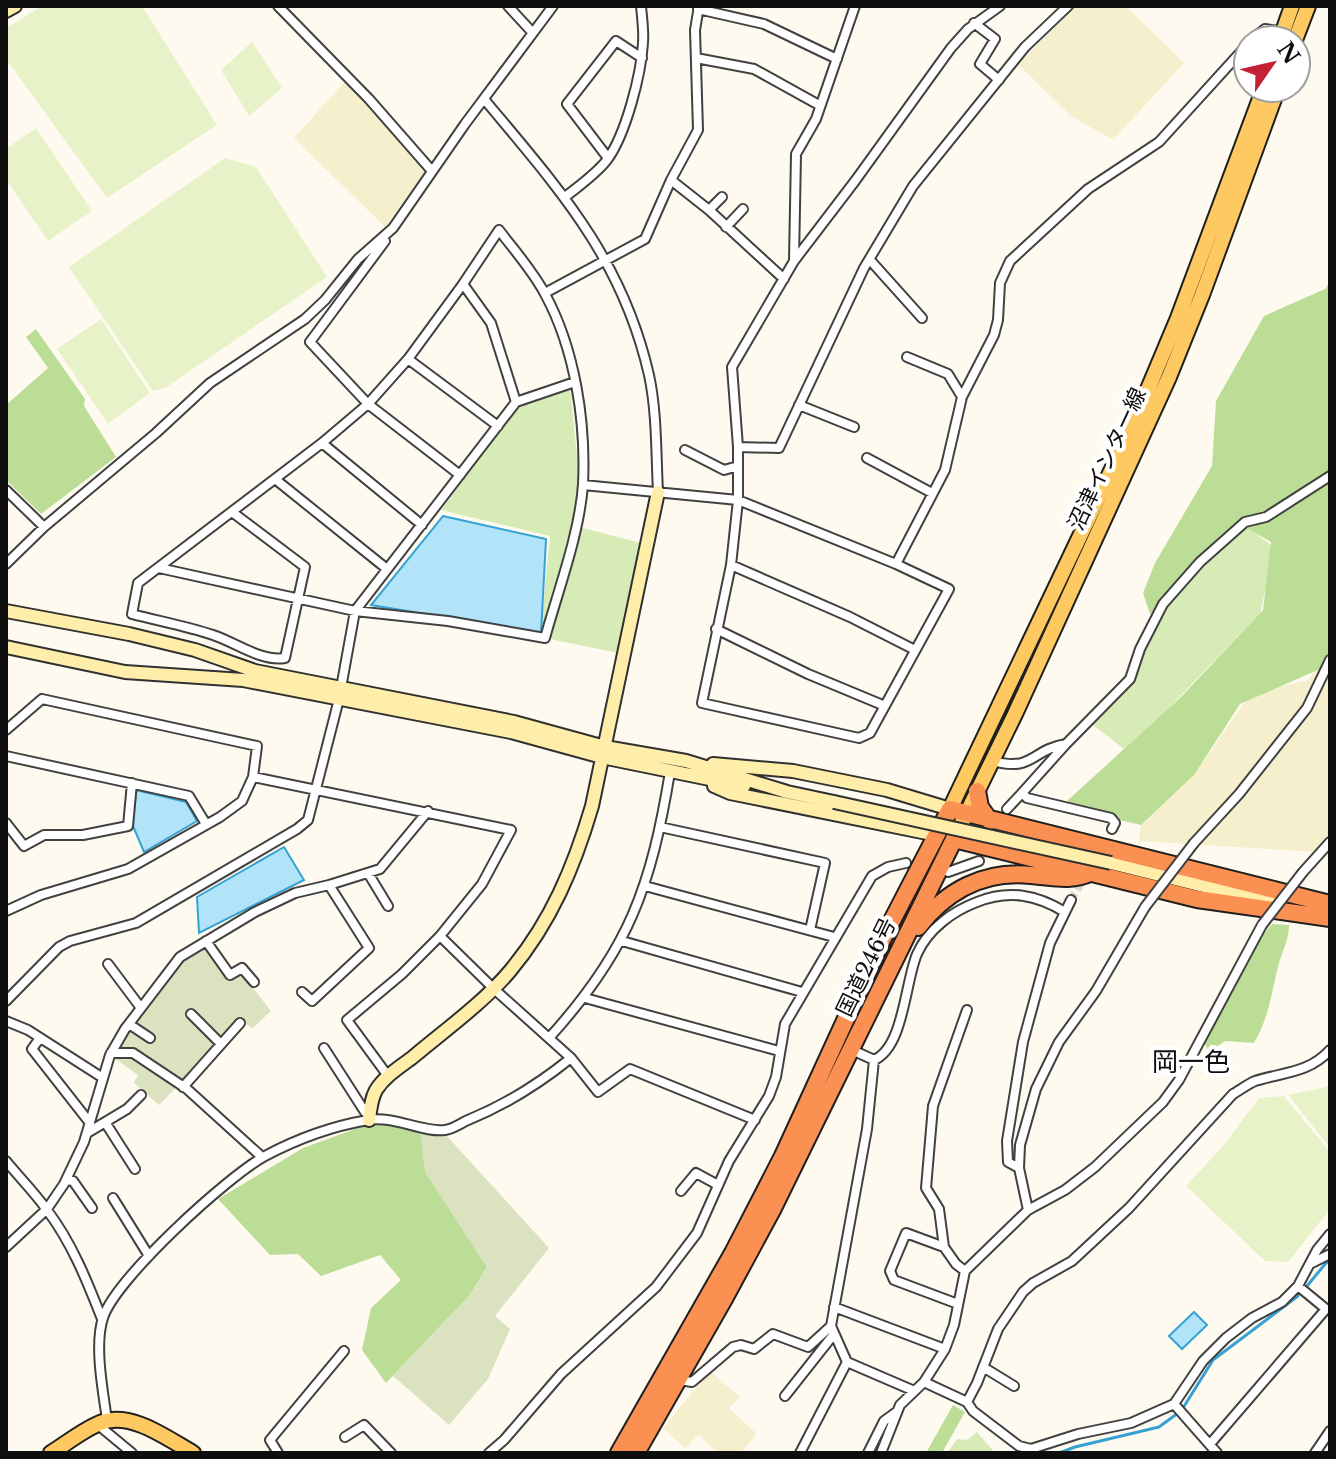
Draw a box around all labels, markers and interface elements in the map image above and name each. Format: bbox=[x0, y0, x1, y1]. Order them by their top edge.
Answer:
north arrow bbox=[1232, 24, 1312, 104]
text: N bbox=[1271, 37, 1305, 69]
street label: 沼津インター線 bbox=[1062, 384, 1152, 534]
street label: 国道246号 bbox=[831, 913, 901, 1021]
district label: 岡一色 bbox=[1152, 1046, 1230, 1078]

